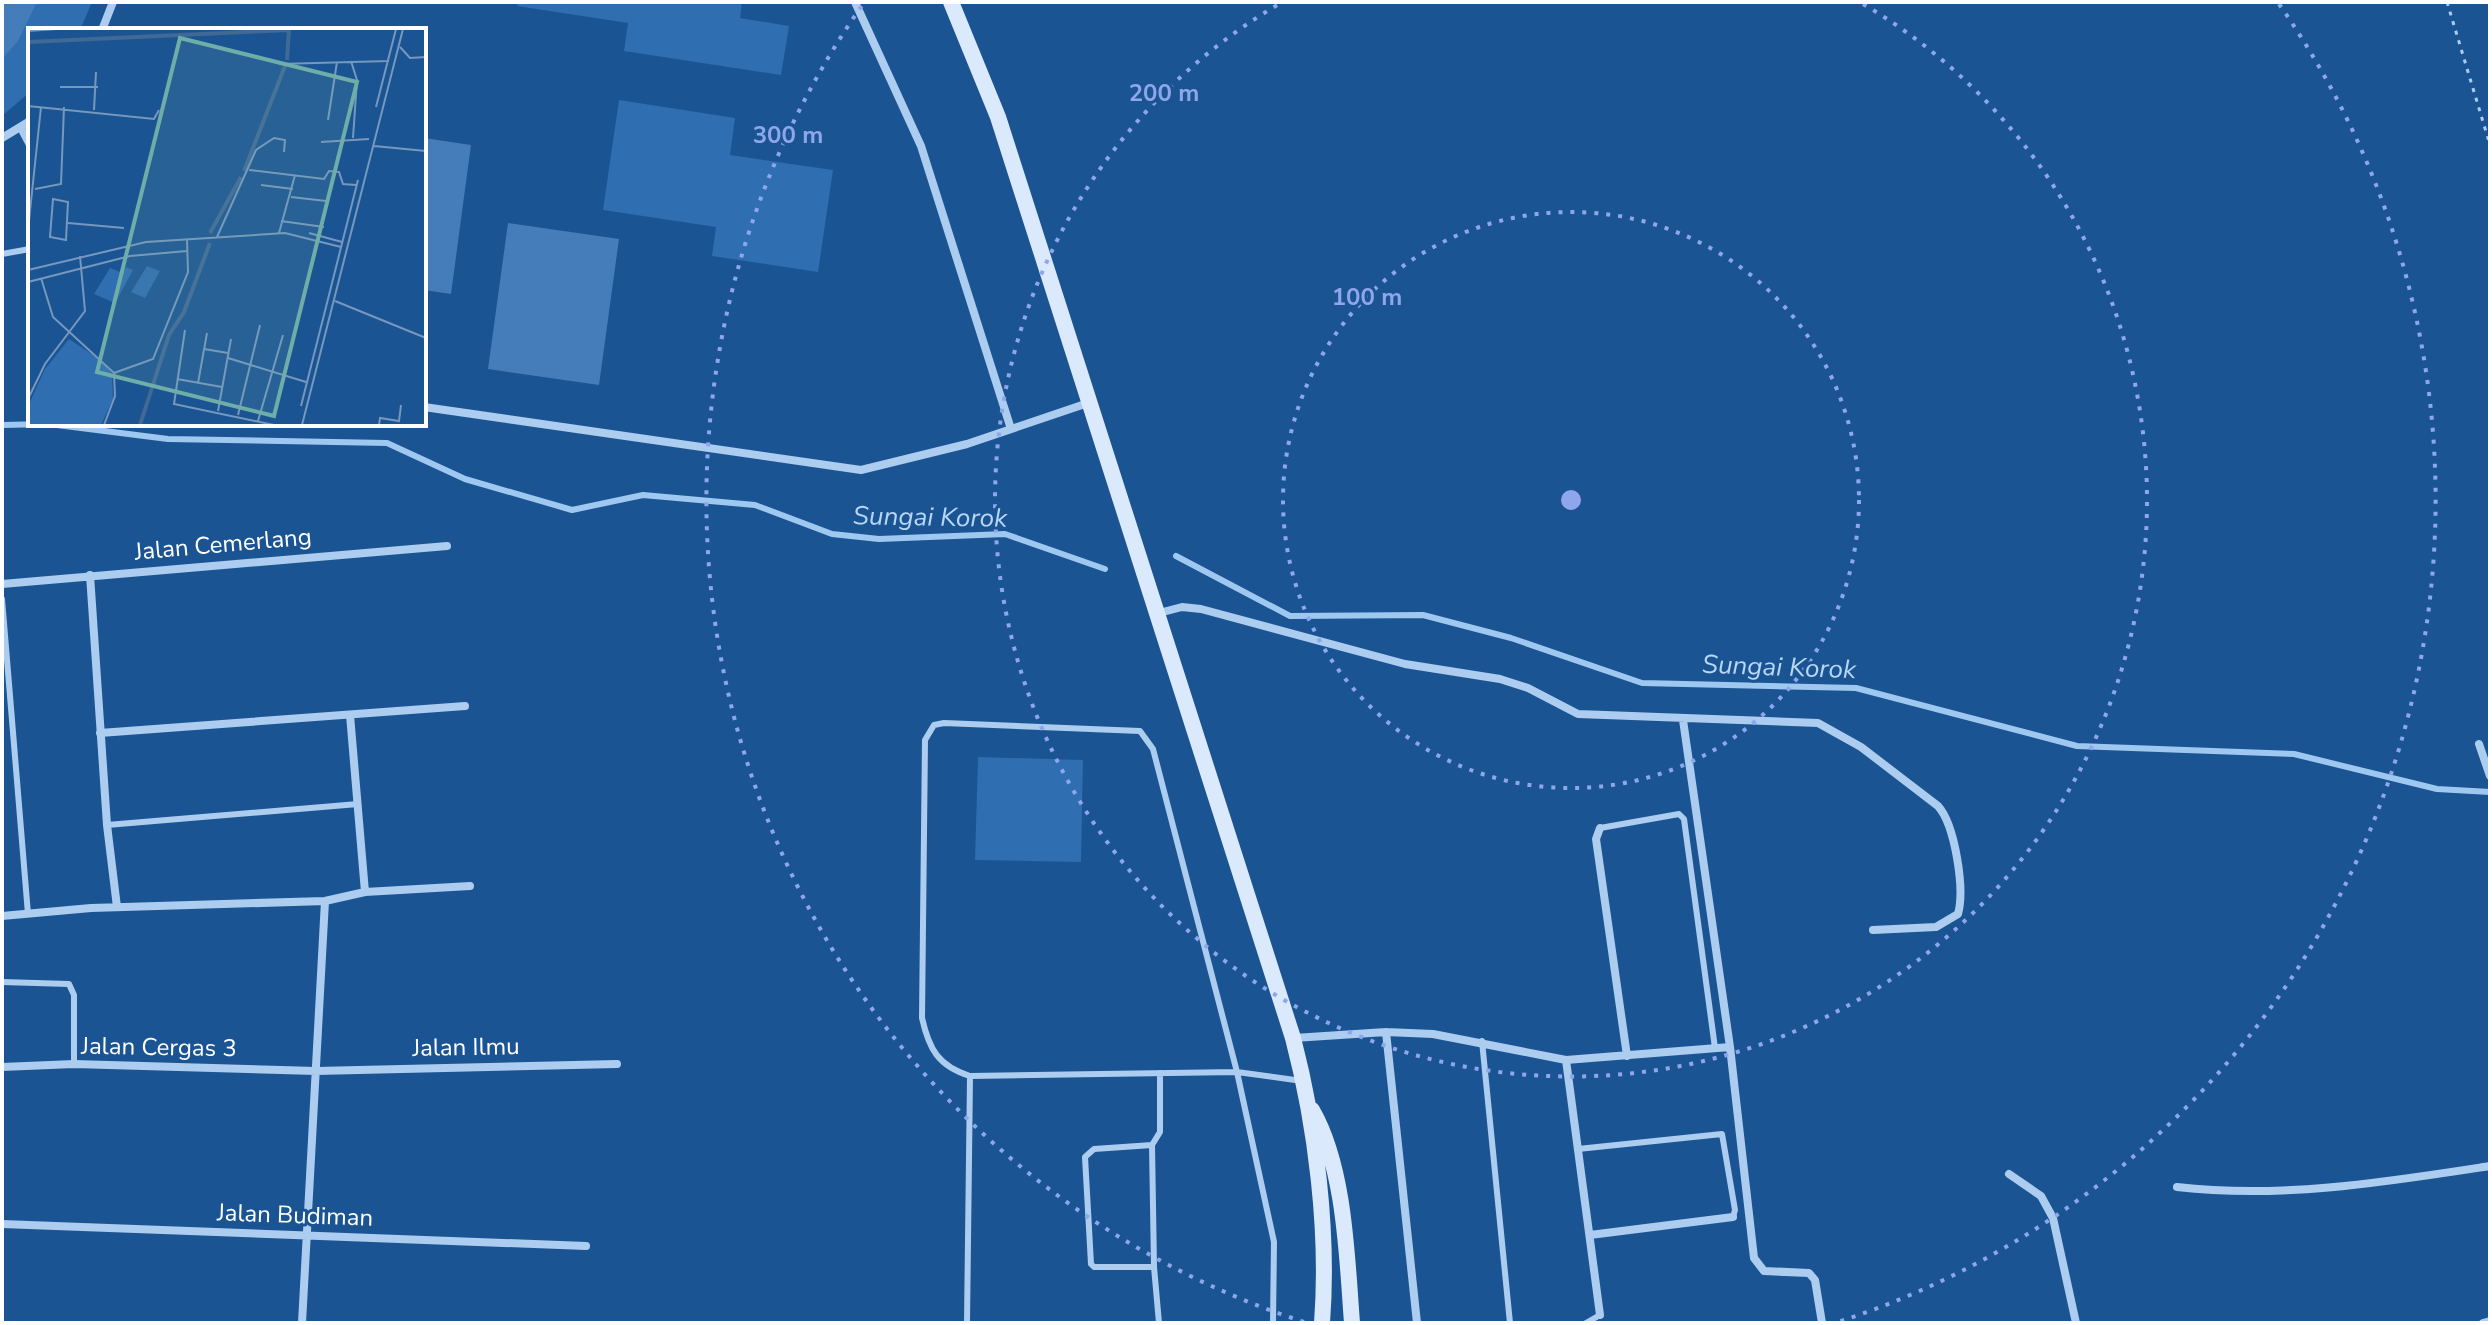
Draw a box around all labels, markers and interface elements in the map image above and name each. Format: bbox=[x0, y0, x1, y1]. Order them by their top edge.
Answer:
inset map bbox=[28, 28, 426, 426]
text: 200 m bbox=[1129, 77, 1199, 109]
text: 300 m bbox=[753, 119, 823, 151]
text: 100 m bbox=[1332, 281, 1402, 313]
centre of rings bbox=[1557, 486, 1585, 514]
water label: Sungai Korok bbox=[853, 498, 1008, 536]
street label: Jalan Cemerlang bbox=[132, 520, 313, 568]
water label: Sungai Korok bbox=[1701, 647, 1858, 687]
street label: Jalan Cergas 3 bbox=[80, 1030, 237, 1064]
street label: Jalan Ilmu bbox=[411, 1030, 520, 1064]
street label: Jalan Budiman bbox=[215, 1196, 374, 1234]

